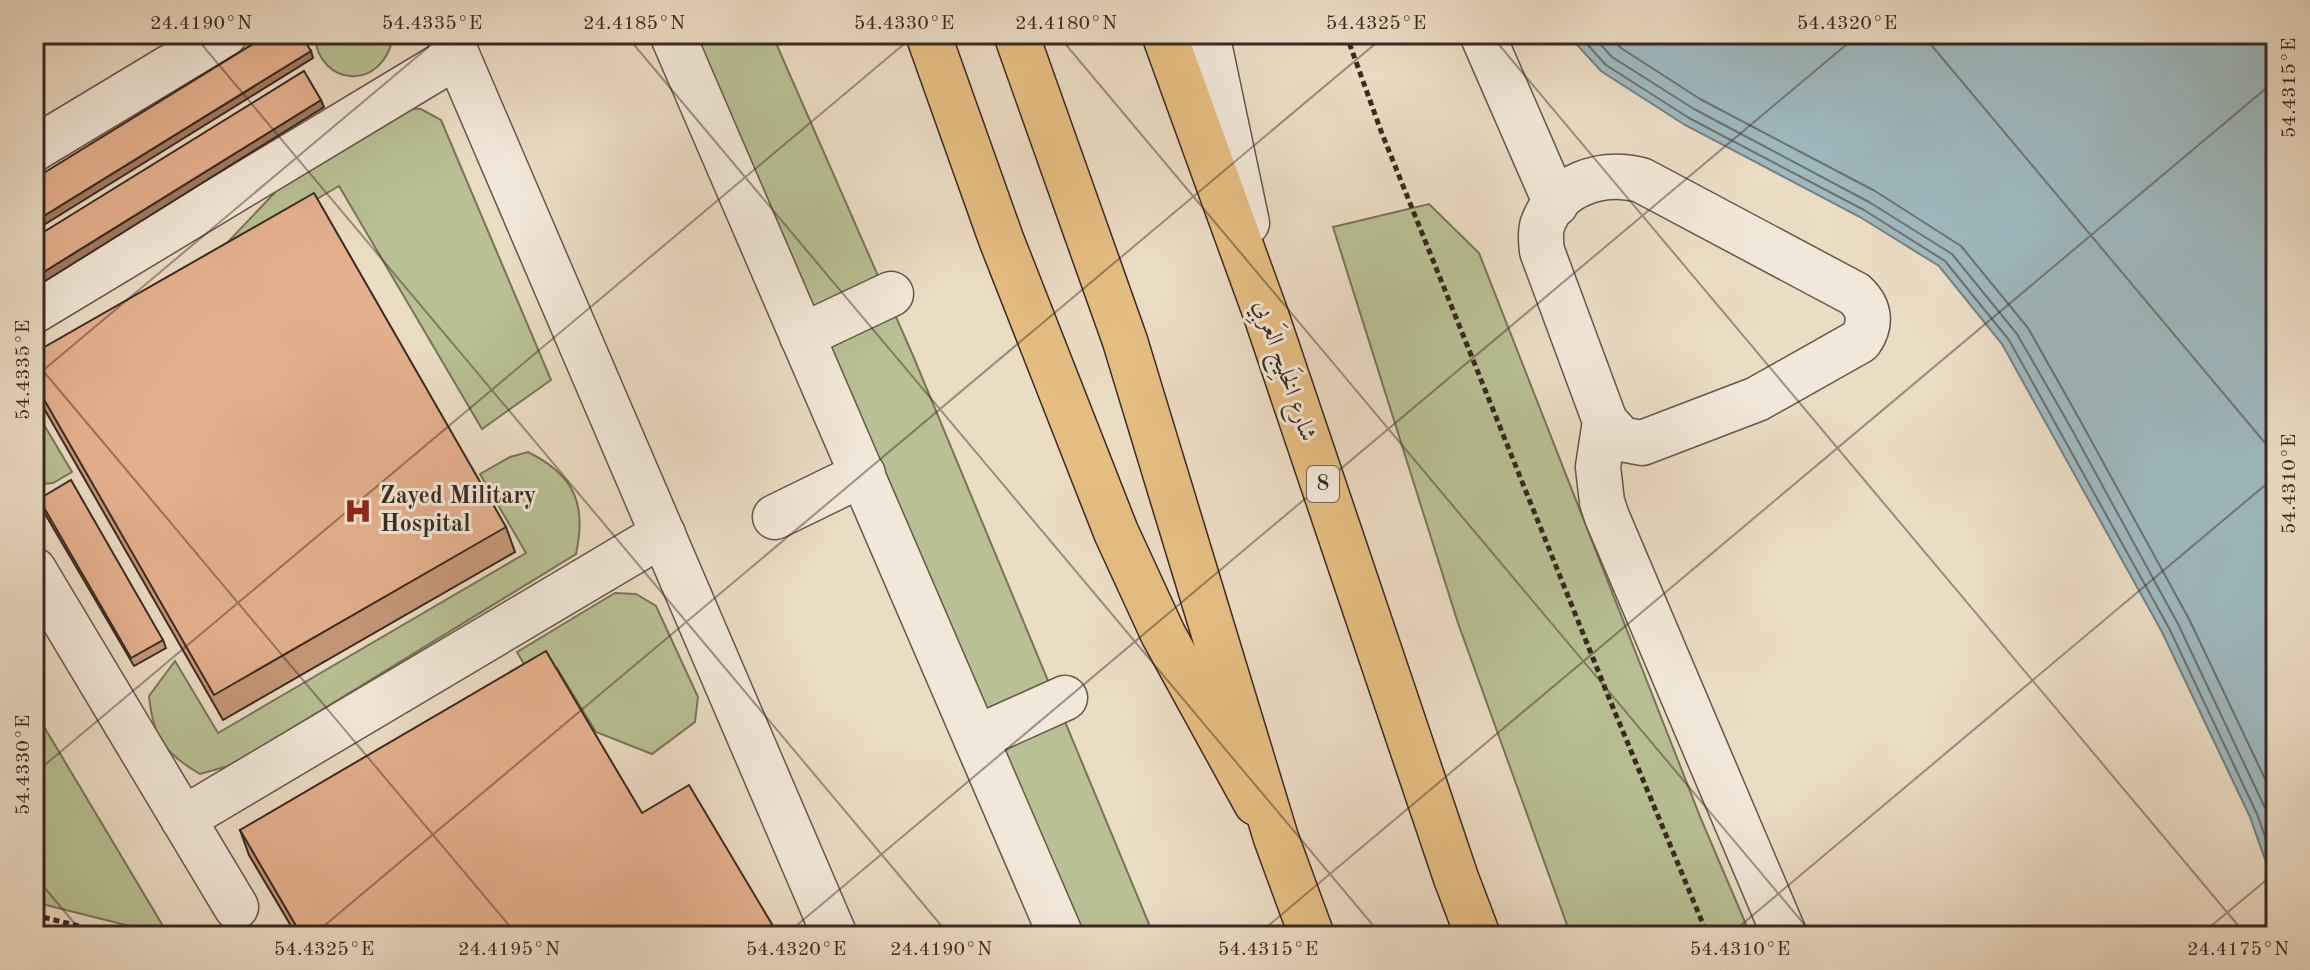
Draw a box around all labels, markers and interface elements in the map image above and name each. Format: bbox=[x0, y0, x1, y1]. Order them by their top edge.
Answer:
text: 24.4190°N bbox=[150, 14, 252, 34]
text: 54.4335°E bbox=[382, 14, 482, 34]
text: 24.4185°N bbox=[583, 14, 685, 34]
text: 54.4330°E bbox=[854, 14, 954, 34]
text: 24.4180°N bbox=[1015, 14, 1117, 34]
text: 54.4325°E bbox=[1326, 14, 1426, 34]
text: 54.4320°E bbox=[1797, 14, 1897, 34]
text: 54.4315°E bbox=[2280, 38, 2300, 138]
street label: شارع الخَلِيج العَربِي bbox=[1242, 295, 1326, 447]
text: 54.4335°E bbox=[14, 320, 34, 420]
text: 54.4310°E bbox=[2280, 434, 2300, 534]
road number: 8 bbox=[1307, 466, 1339, 502]
place label: Zayed Military Hospital bbox=[380, 485, 536, 537]
hospital icon: Zayed Military Hospital bbox=[343, 496, 373, 526]
text: 54.4330°E bbox=[14, 715, 34, 815]
text: 54.4325°E bbox=[274, 940, 374, 960]
text: 24.4195°N bbox=[458, 940, 560, 960]
text: 54.4320°E bbox=[746, 940, 846, 960]
text: 24.4190°N bbox=[890, 940, 992, 960]
text: 54.4315°E bbox=[1218, 940, 1318, 960]
text: 54.4310°E bbox=[1690, 940, 1790, 960]
text: 24.4175°N bbox=[2187, 940, 2289, 960]

